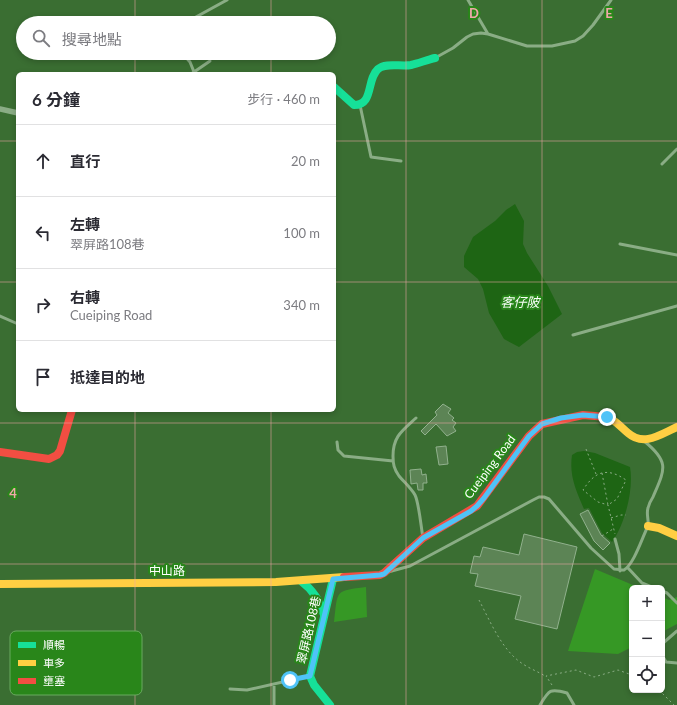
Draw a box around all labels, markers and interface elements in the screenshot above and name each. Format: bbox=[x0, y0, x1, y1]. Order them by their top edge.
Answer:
text: D bbox=[469, 5, 479, 21]
text: E bbox=[605, 5, 613, 21]
search box bbox=[16, 16, 336, 60]
icon: search bbox=[30, 27, 52, 49]
text: 搜尋地點 bbox=[62, 30, 122, 48]
text: 6 分鐘 bbox=[32, 89, 80, 110]
text: 步行 · 460 m bbox=[247, 91, 320, 107]
icon: ahead bbox=[32, 150, 54, 172]
text: 直行 bbox=[70, 152, 100, 170]
text: 20 m bbox=[291, 153, 320, 169]
text: 左轉 bbox=[70, 215, 100, 233]
icon: left bbox=[32, 222, 54, 244]
text: 100 m bbox=[283, 225, 320, 241]
text: 翠屏路108巷 bbox=[70, 236, 145, 252]
text: 右轉 bbox=[70, 288, 100, 306]
icon: right bbox=[32, 294, 54, 316]
water label: 客仔陂 bbox=[500, 294, 541, 310]
text: 340 m bbox=[283, 297, 320, 313]
text: Cueiping Road bbox=[70, 307, 152, 323]
icon: arrive bbox=[32, 366, 54, 388]
text: 抵達目的地 bbox=[70, 368, 145, 386]
route end bbox=[598, 408, 616, 426]
street label: Cueiping Road bbox=[461, 432, 518, 502]
text: 4 bbox=[9, 485, 17, 501]
street label: 中山路 bbox=[149, 563, 185, 578]
map controls bbox=[629, 585, 665, 693]
button: + bbox=[629, 585, 665, 621]
street label: 翠屏路108巷 bbox=[293, 595, 324, 665]
button: − bbox=[629, 621, 665, 657]
legend bbox=[10, 631, 142, 695]
text: 順暢 bbox=[43, 638, 65, 651]
text: 車多 bbox=[43, 656, 65, 669]
button: locate bbox=[629, 657, 665, 693]
route start bbox=[281, 671, 299, 689]
text: 壅塞 bbox=[43, 674, 65, 687]

